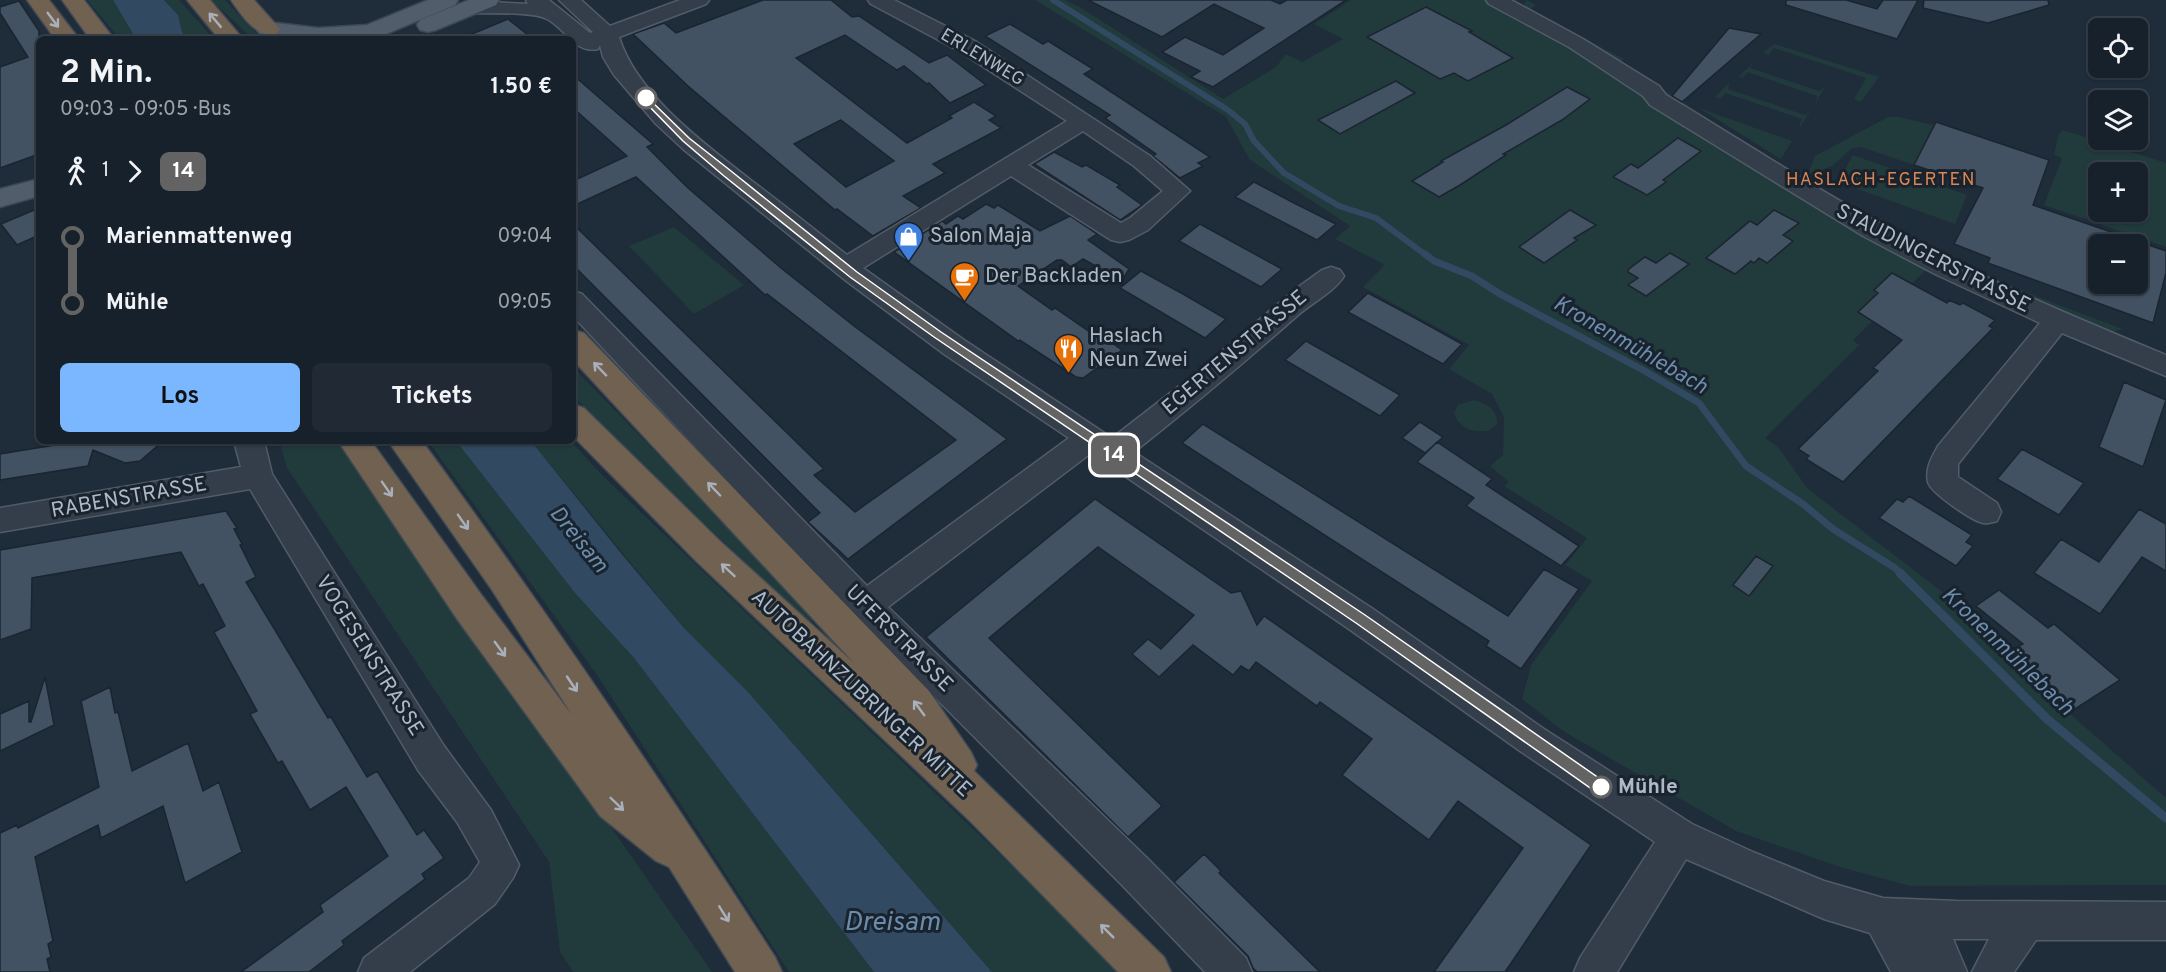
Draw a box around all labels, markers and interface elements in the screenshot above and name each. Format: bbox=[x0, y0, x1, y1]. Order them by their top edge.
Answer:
one-way arrow bbox=[46, 11, 59, 27]
one-way arrow bbox=[208, 12, 221, 28]
map controls bbox=[2088, 18, 2148, 294]
button: locate bbox=[2088, 18, 2148, 78]
street label: ERLENWEG bbox=[936, 24, 1028, 92]
text: 2 Min. bbox=[60, 53, 152, 95]
text: 1.50 € bbox=[490, 74, 552, 101]
unlabelled marker bbox=[635, 87, 657, 109]
button: layers bbox=[2088, 90, 2148, 150]
text: 09:03 – 09:05 · Bus bbox=[60, 97, 231, 123]
icon: walk bbox=[60, 155, 93, 188]
icon: forward bbox=[118, 155, 151, 188]
text: 1 bbox=[102, 158, 109, 184]
text: 14 bbox=[172, 158, 194, 185]
button: + bbox=[2088, 162, 2148, 222]
district label: HASLACH-EGERTEN bbox=[1786, 169, 1976, 192]
street label: STAUDINGERSTRASSE bbox=[1831, 198, 2035, 320]
shop icon: Salon Maja bbox=[893, 220, 925, 262]
place label: Salon Maja bbox=[930, 223, 1032, 250]
text: Marienmattenweg bbox=[106, 224, 292, 251]
text: 09:04 bbox=[497, 224, 552, 250]
button: − bbox=[2088, 234, 2148, 294]
cafe icon: Der Backladen bbox=[948, 260, 980, 302]
place label: Der Backladen bbox=[985, 263, 1123, 290]
street label: EGERTENSTRASSE bbox=[1157, 284, 1313, 422]
text: Mühle bbox=[106, 290, 169, 317]
text: 09:05 bbox=[497, 290, 552, 316]
water label: Kronenmühlebach bbox=[1548, 291, 1712, 401]
place label: Haslach Neun Zwei bbox=[1089, 323, 1188, 374]
restaurant icon: Haslach Neun Zwei bbox=[1052, 332, 1084, 374]
one-way arrow bbox=[592, 361, 607, 376]
button: Los bbox=[60, 363, 300, 432]
button: Tickets bbox=[312, 363, 552, 432]
line badge: 14 bbox=[1087, 436, 1141, 474]
text: 14 bbox=[1103, 442, 1125, 469]
street label: RABENSTRASSE bbox=[49, 471, 209, 525]
one-way arrow bbox=[381, 480, 393, 497]
one-way arrow bbox=[707, 482, 722, 497]
water label: Dreisam bbox=[543, 501, 613, 579]
one-way arrow bbox=[457, 514, 469, 530]
one-way arrow bbox=[721, 563, 736, 577]
street label: VOGESENSTRASSE bbox=[309, 571, 429, 741]
street label: UFERSTRASSE bbox=[839, 579, 959, 699]
water label: Kronenmühlebach bbox=[1935, 582, 2079, 722]
street label: AUTOBAHNZUBRINGER MITTE bbox=[745, 584, 977, 804]
one-way arrow bbox=[493, 640, 506, 656]
one-way arrow bbox=[566, 676, 578, 692]
one-way arrow bbox=[913, 701, 925, 717]
place label: Mühle bbox=[1618, 774, 1678, 801]
marker: Mühle bbox=[1590, 776, 1612, 798]
one-way arrow bbox=[609, 797, 624, 811]
one-way arrow bbox=[718, 905, 730, 922]
water label: Dreisam bbox=[844, 906, 940, 940]
one-way arrow bbox=[1100, 924, 1115, 938]

